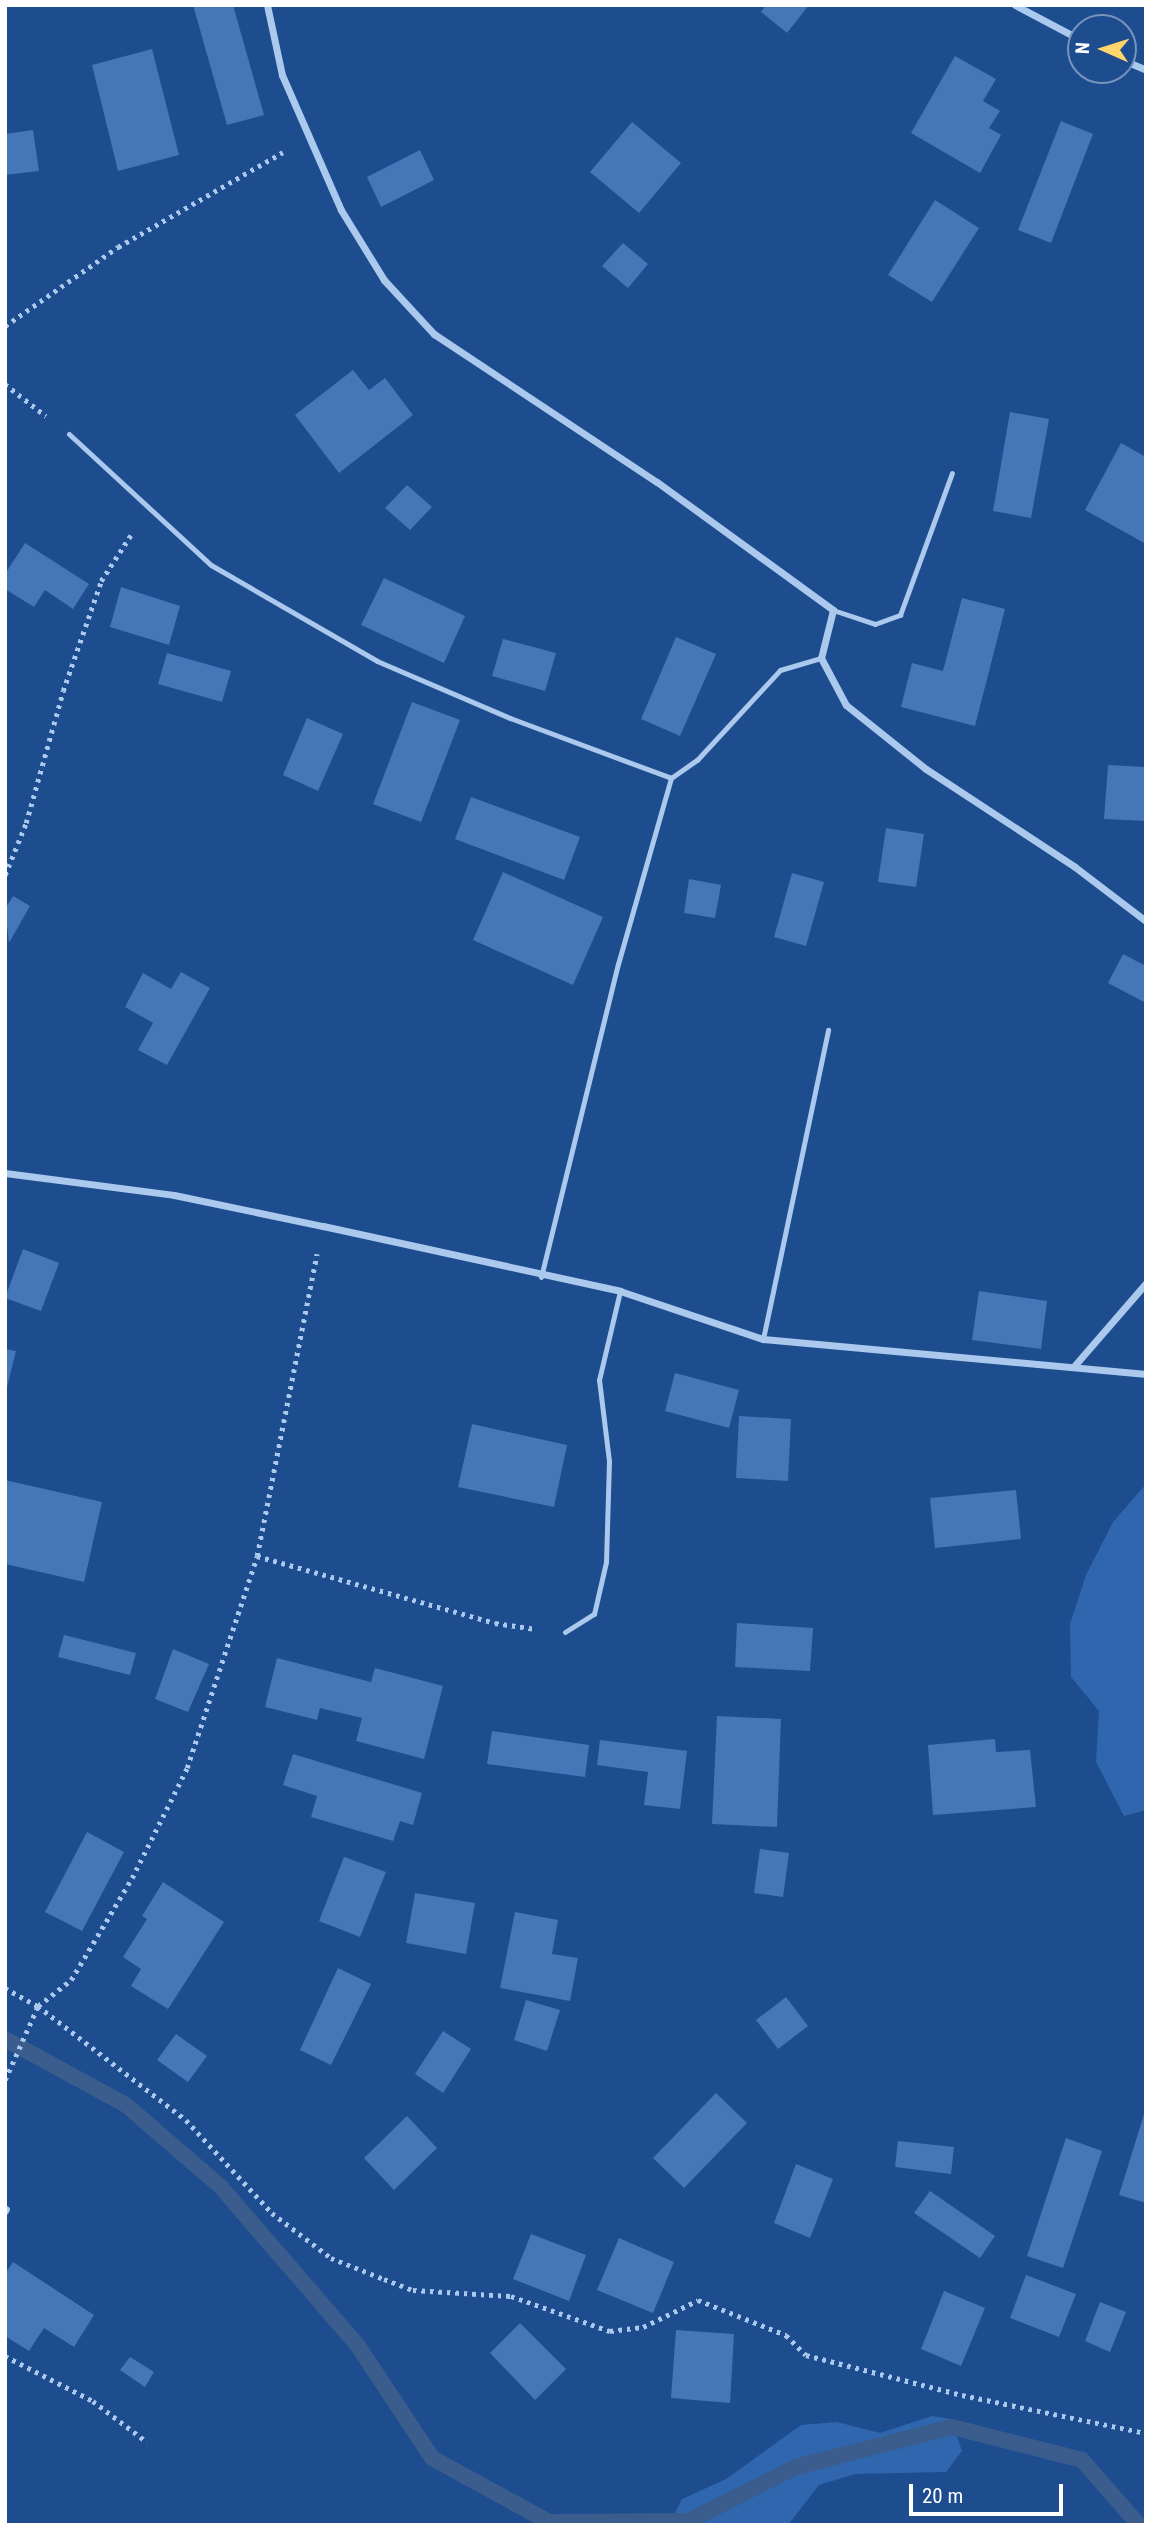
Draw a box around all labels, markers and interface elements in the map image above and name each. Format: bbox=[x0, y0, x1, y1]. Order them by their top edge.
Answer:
north arrow bbox=[1067, 14, 1137, 84]
text: N bbox=[1071, 42, 1094, 54]
scale bar bbox=[913, 2470, 1067, 2514]
text: 20 m bbox=[922, 2484, 963, 2508]

